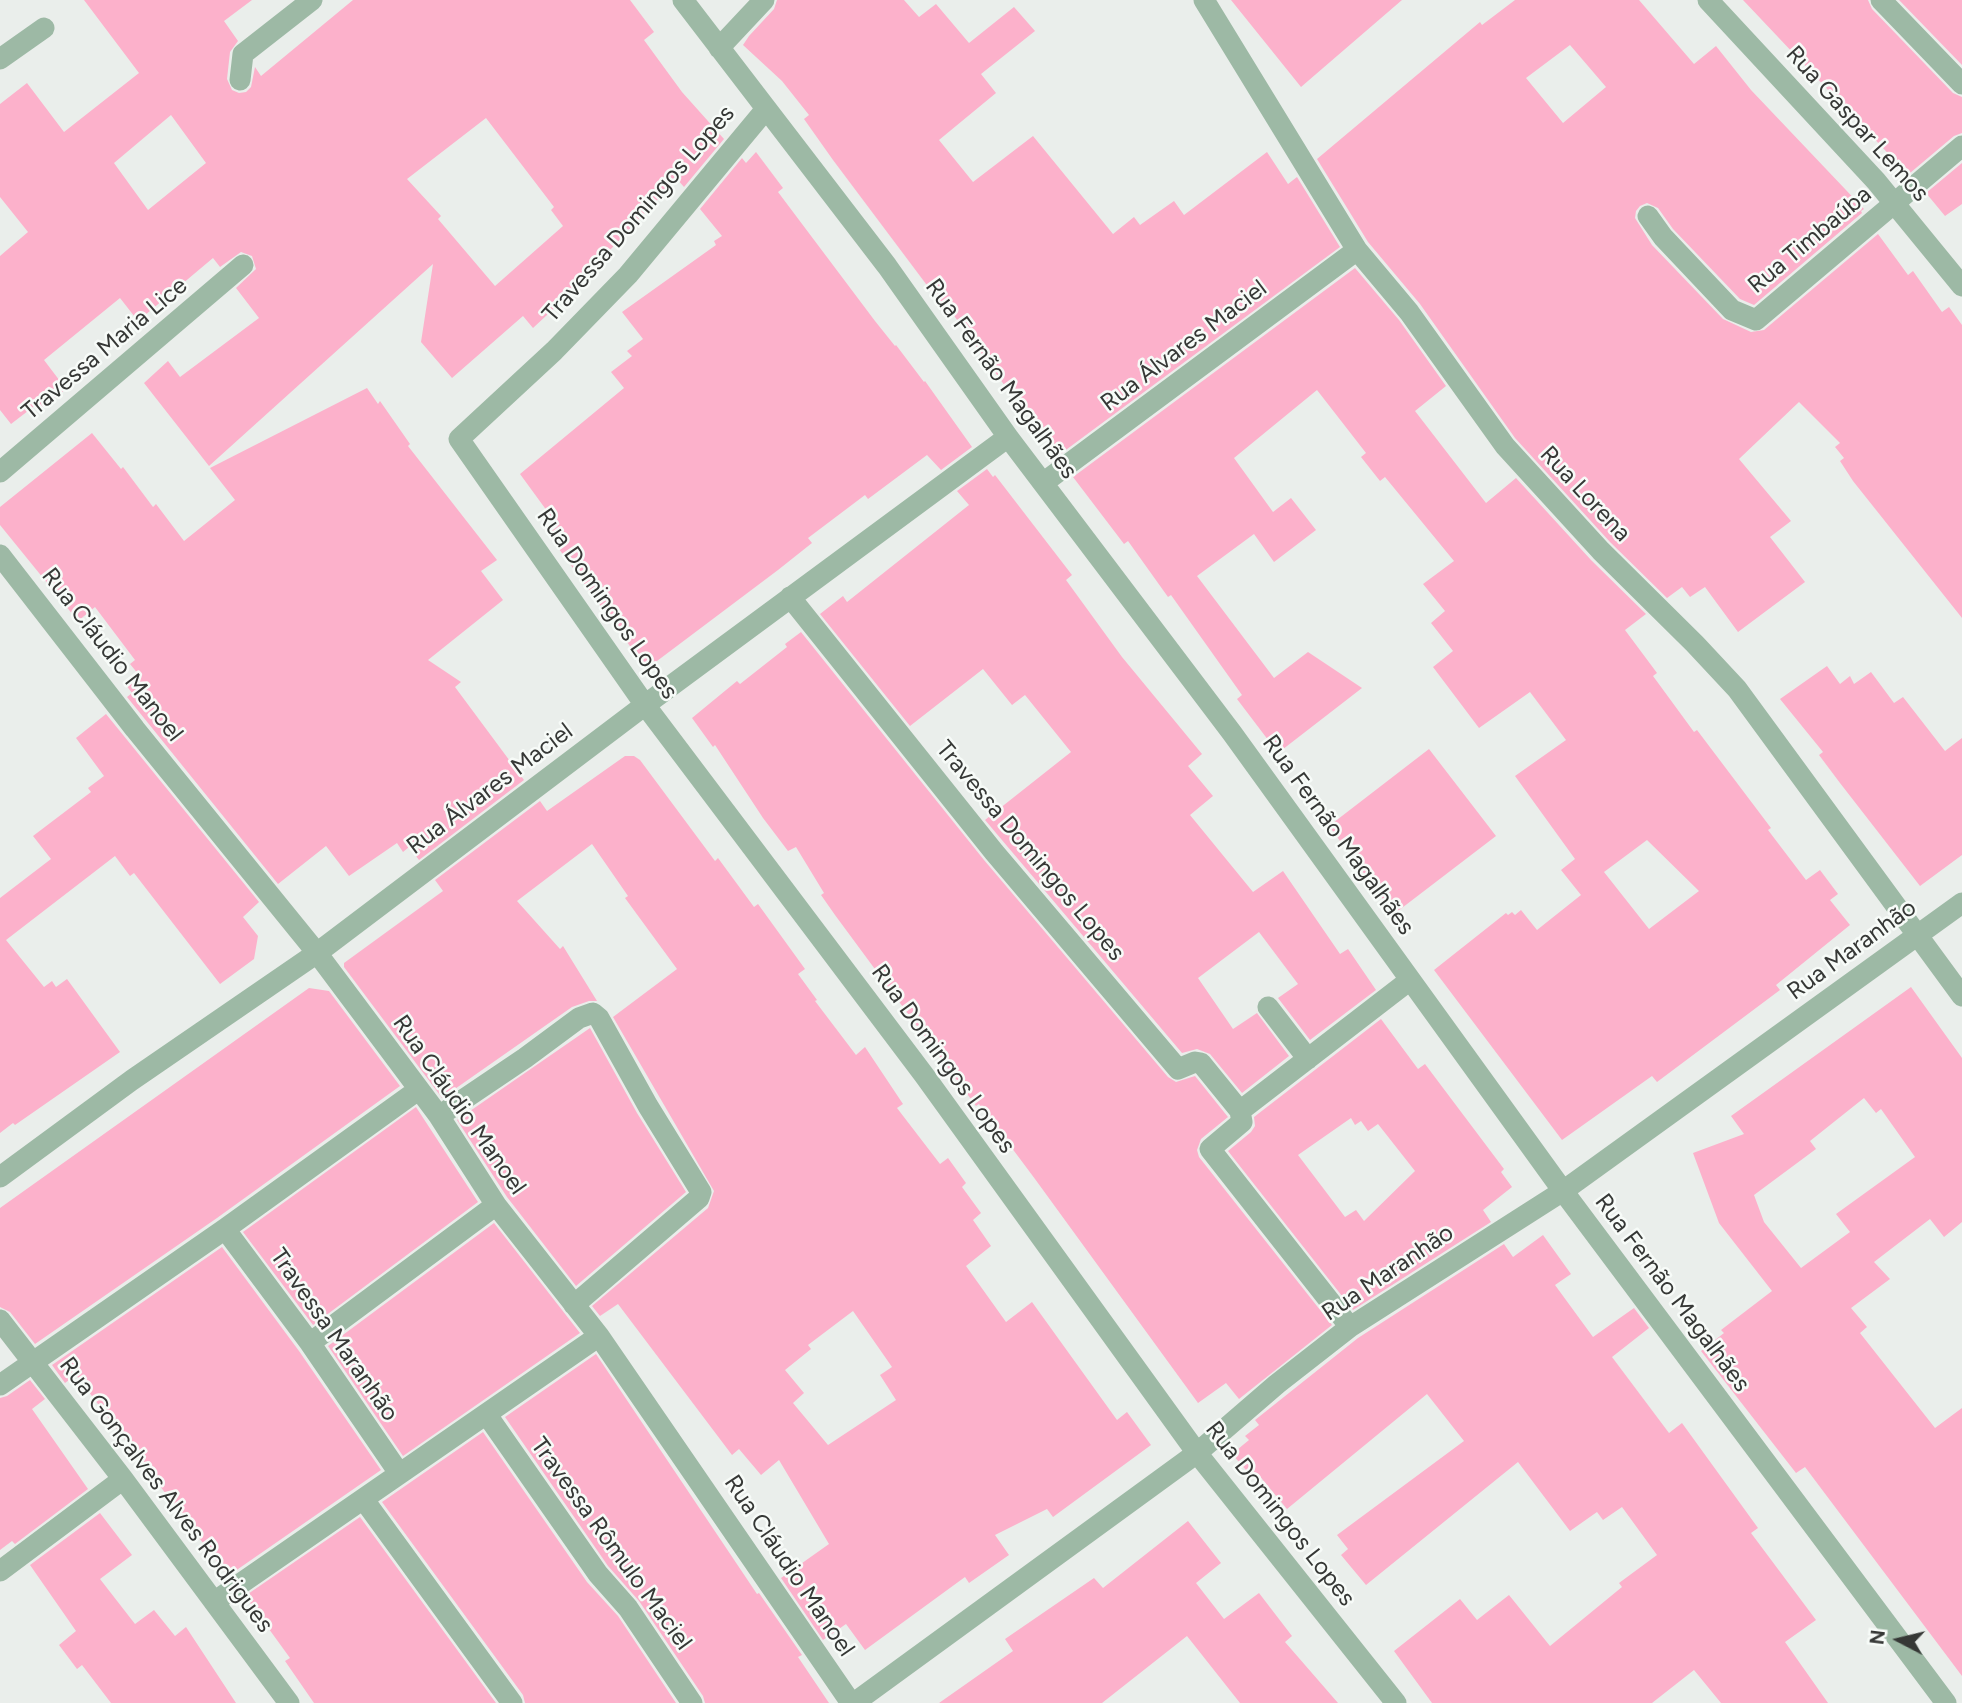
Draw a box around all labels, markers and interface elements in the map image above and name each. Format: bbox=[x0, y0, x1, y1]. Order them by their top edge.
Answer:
street label: Rua Gaspar Lemos bbox=[1779, 40, 1935, 208]
street label: Travessa Domingos Lopes bbox=[537, 100, 741, 328]
street label: Rua Timbaúba bbox=[1743, 180, 1877, 300]
street label: Travessa Maria Lice bbox=[17, 272, 193, 426]
street label: Rua Fernão Magalhães bbox=[919, 273, 1083, 485]
street label: Rua Álvares Maciel bbox=[1095, 274, 1273, 418]
street label: Rua Lorena bbox=[1534, 440, 1636, 548]
street label: Rua Domingos Lopes bbox=[530, 503, 684, 705]
street label: Rua Cláudio Manoel bbox=[35, 562, 189, 748]
street label: Rua Álvares Maciel bbox=[401, 717, 579, 861]
street label: Rua Fernão Magalhães bbox=[1256, 729, 1420, 941]
street label: Travessa Domingos Lopes bbox=[930, 735, 1130, 967]
street label: Rua Maranhão bbox=[1782, 894, 1922, 1006]
street label: Rua Domingos Lopes bbox=[865, 959, 1021, 1159]
street label: Rua Cláudio Manoel bbox=[386, 1010, 532, 1200]
street label: Rua Fernão Magalhães bbox=[1588, 1188, 1756, 1398]
street label: Rua Maranhão bbox=[1317, 1218, 1459, 1328]
street label: Travessa Maranhão bbox=[264, 1243, 404, 1427]
street label: Rua Gonçalves Alves Rodrigues bbox=[53, 1352, 279, 1638]
street label: Rua Domingos Lopes bbox=[1199, 1416, 1361, 1612]
street label: Travessa Rômulo Maciel bbox=[524, 1432, 698, 1656]
street label: Rua Cláudio Manoel bbox=[718, 1470, 860, 1662]
north arrow bbox=[1864, 1605, 1934, 1675]
text: N bbox=[1865, 1629, 1890, 1646]

